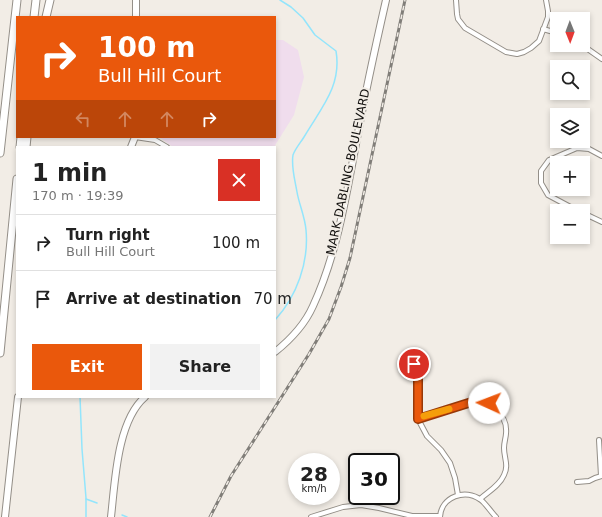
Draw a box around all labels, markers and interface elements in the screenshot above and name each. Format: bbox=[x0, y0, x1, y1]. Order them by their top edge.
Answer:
north arrow bbox=[550, 12, 590, 52]
map controls bbox=[550, 12, 590, 244]
text: 100 m bbox=[98, 31, 195, 64]
icon: right bbox=[32, 32, 84, 84]
button: search bbox=[550, 60, 590, 100]
text: Bull Hill Court bbox=[98, 65, 221, 86]
street label: MARK DABLING BOULEVARD bbox=[323, 87, 373, 257]
icon: left bbox=[72, 108, 94, 130]
icon: ahead bbox=[114, 108, 136, 130]
icon: ahead bbox=[156, 108, 178, 130]
icon: right bbox=[198, 108, 220, 130]
button: layers bbox=[550, 108, 590, 148]
button: + bbox=[550, 156, 590, 196]
text: 1 min bbox=[32, 159, 107, 187]
button: close bbox=[218, 159, 260, 201]
text: 170 m · 19:39 bbox=[32, 188, 123, 203]
button: − bbox=[550, 204, 590, 244]
text: Turn right bbox=[66, 226, 150, 244]
icon: right bbox=[32, 232, 54, 254]
text: 100 m bbox=[212, 234, 260, 252]
text: Bull Hill Court bbox=[66, 244, 155, 259]
icon: arrive bbox=[32, 288, 54, 310]
text: Arrive at destination bbox=[66, 290, 241, 308]
text: 70 m bbox=[253, 290, 292, 308]
button: Exit bbox=[32, 344, 142, 390]
button: Share bbox=[150, 344, 260, 390]
pin bbox=[397, 347, 431, 381]
icon: arrive bbox=[403, 353, 425, 375]
position arrow bbox=[468, 382, 510, 424]
speed limit sign: 30 bbox=[348, 453, 400, 505]
text: 28 bbox=[300, 462, 328, 486]
text: km/h bbox=[301, 483, 327, 494]

